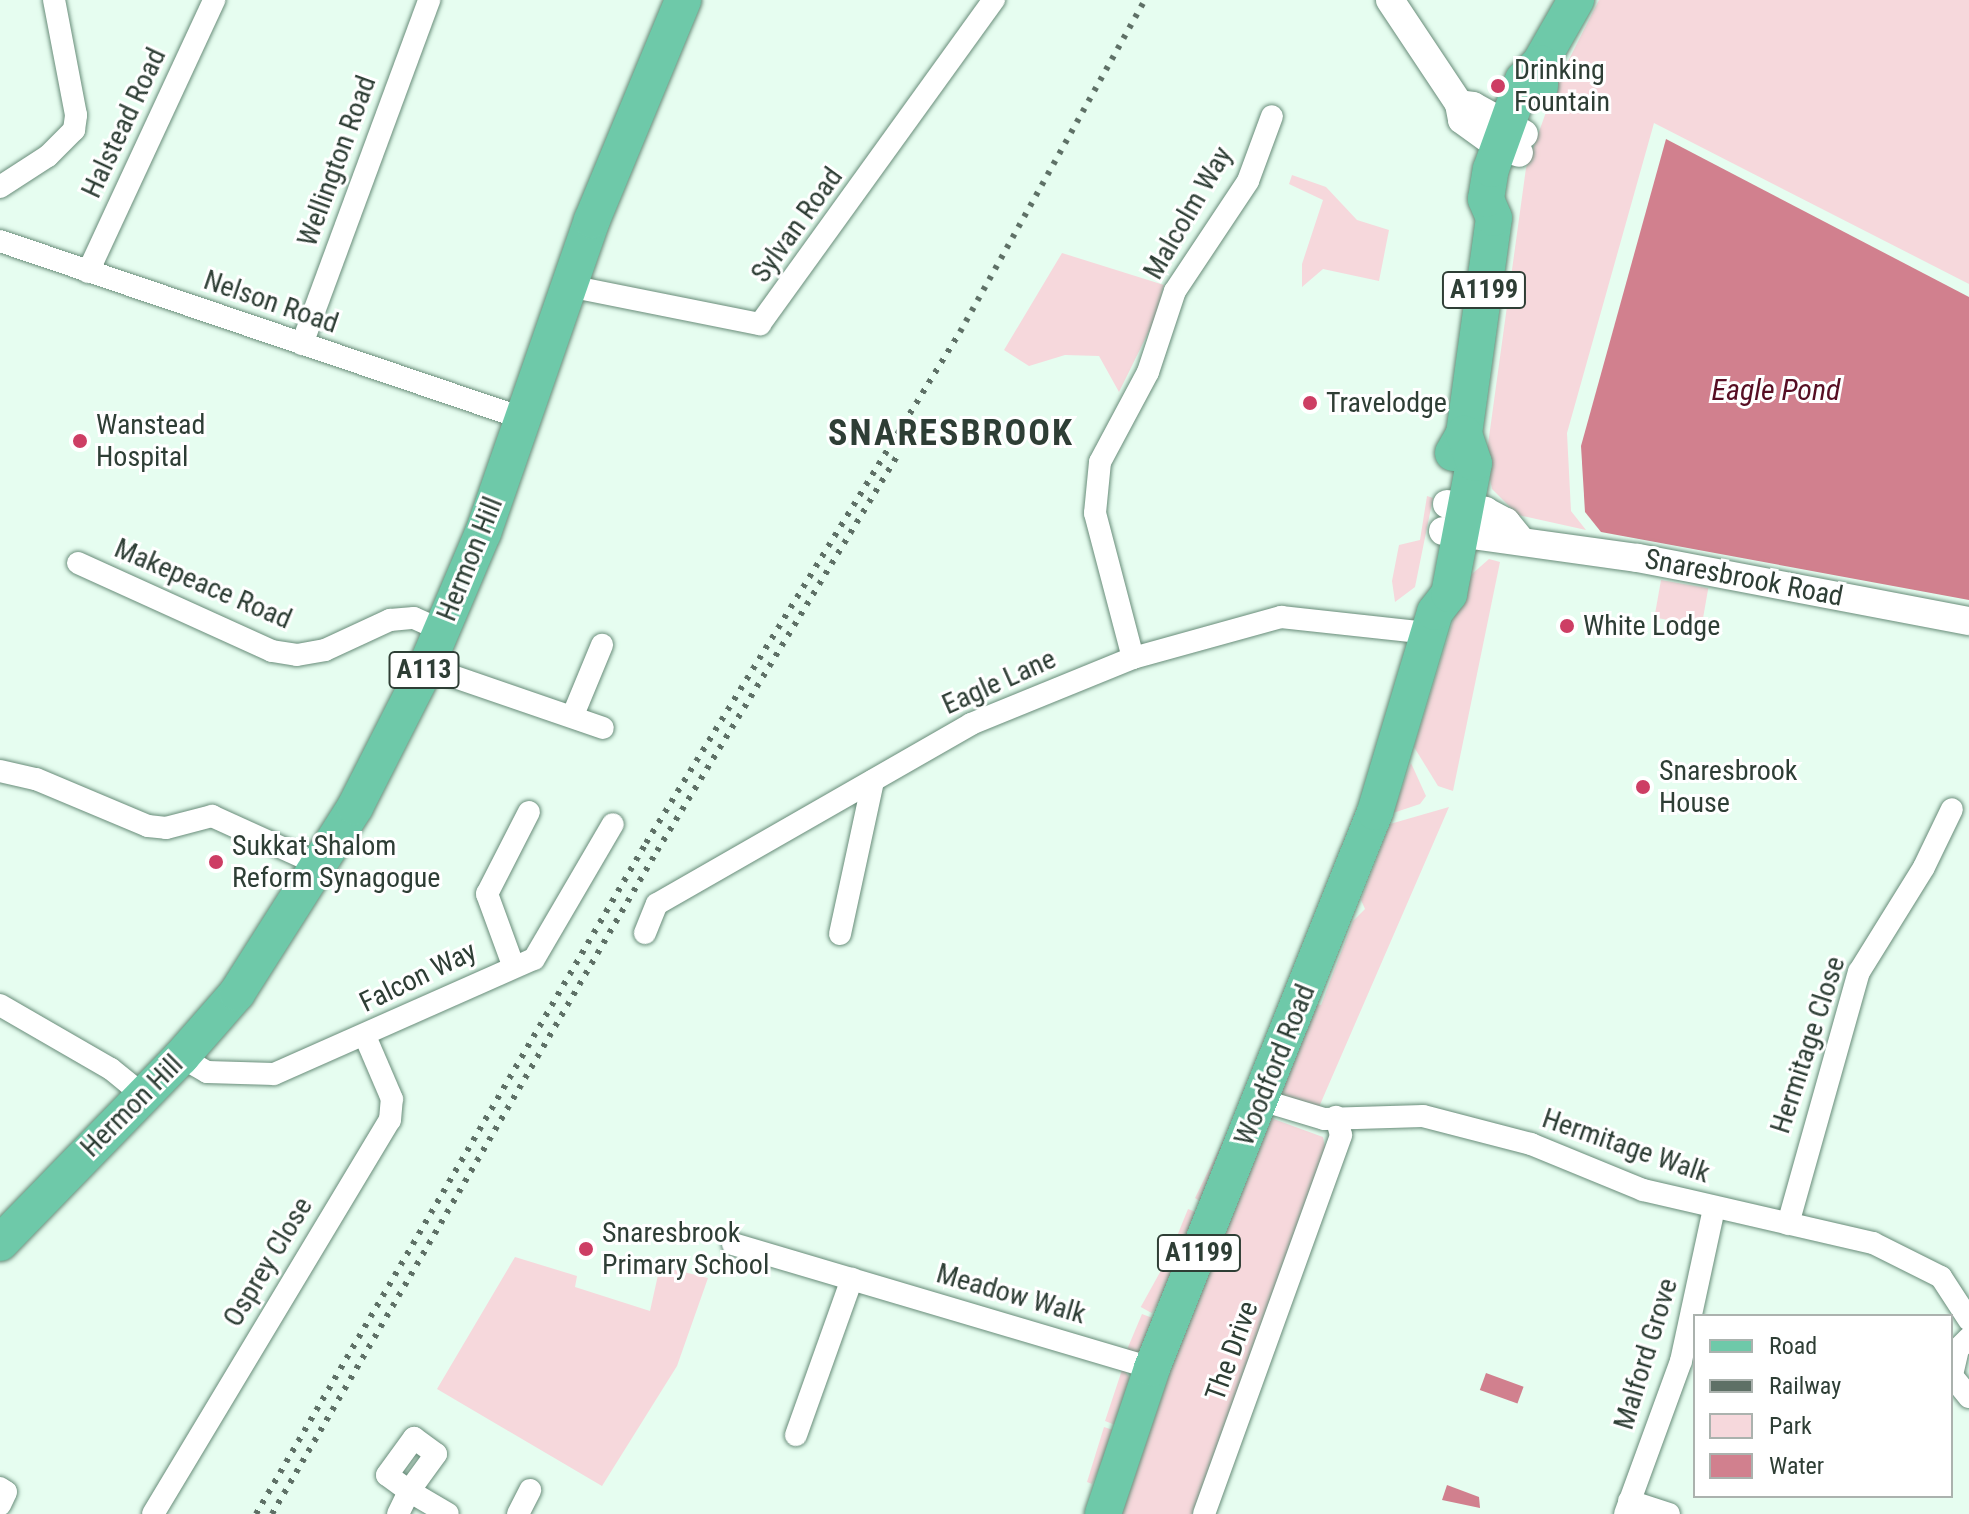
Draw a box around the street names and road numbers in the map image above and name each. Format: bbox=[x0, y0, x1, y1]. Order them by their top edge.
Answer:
street label: Halstead Road bbox=[75, 43, 173, 203]
street label: Wellington Road bbox=[291, 71, 383, 251]
street label: Malcolm Way bbox=[1137, 141, 1239, 285]
street label: Sylvan Road bbox=[744, 161, 850, 289]
street label: Nelson Road bbox=[199, 263, 343, 341]
road number: A1199 bbox=[1440, 268, 1528, 312]
street label: Hermon Hill bbox=[430, 492, 510, 626]
street label: Makepeace Road bbox=[109, 532, 297, 636]
street label: Snaresbrook Road bbox=[1642, 542, 1846, 614]
street label: Eagle Lane bbox=[937, 642, 1061, 722]
road number: A113 bbox=[388, 648, 460, 692]
street label: Falcon Way bbox=[354, 934, 482, 1020]
street label: Hermitage Close bbox=[1764, 952, 1852, 1138]
street label: Woodford Road bbox=[1227, 980, 1323, 1150]
street label: Hermon Hill bbox=[74, 1048, 190, 1164]
street label: Hermitage Walk bbox=[1538, 1102, 1714, 1190]
street label: Osprey Close bbox=[216, 1191, 320, 1333]
road number: A1199 bbox=[1155, 1231, 1243, 1275]
street label: Meadow Walk bbox=[933, 1257, 1089, 1331]
street label: Malford Grove bbox=[1607, 1274, 1685, 1434]
street label: The Drive bbox=[1199, 1297, 1265, 1405]

